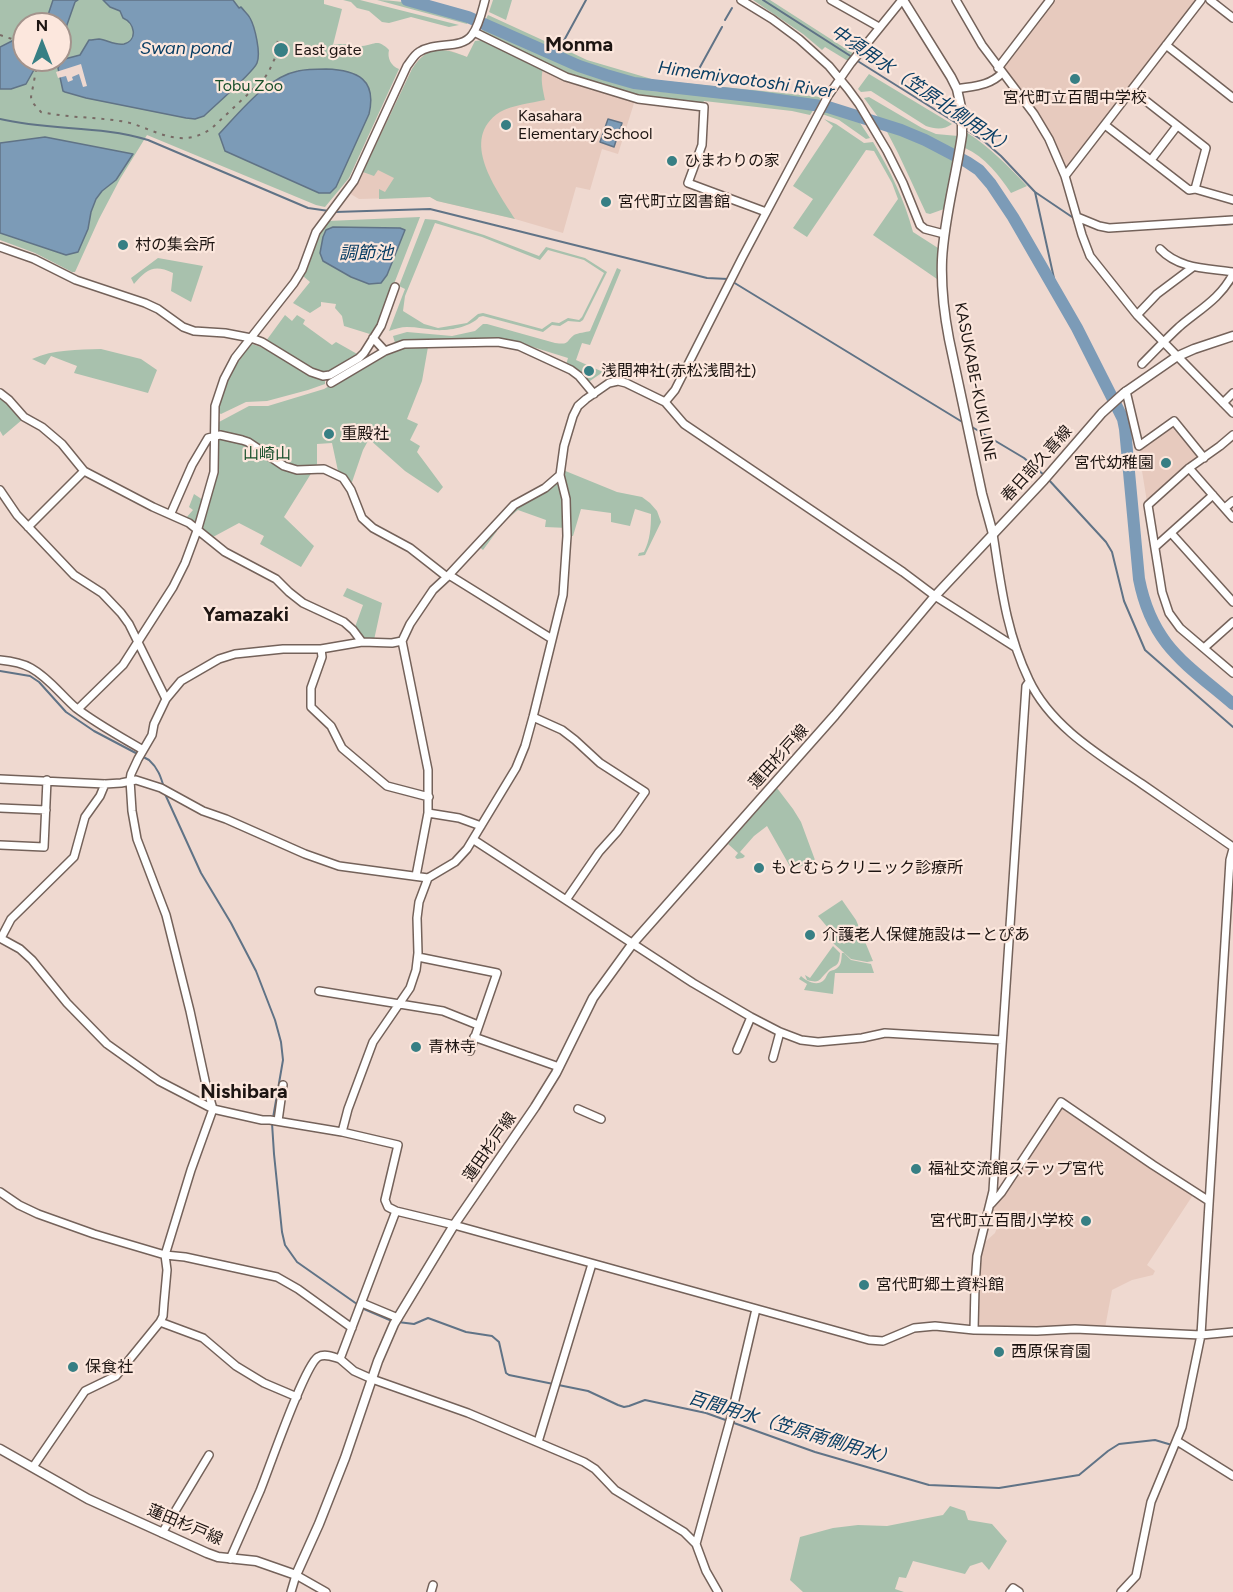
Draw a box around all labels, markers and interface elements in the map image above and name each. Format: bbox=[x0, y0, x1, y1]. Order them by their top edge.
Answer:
north arrow bbox=[12, 12, 72, 72]
text: N bbox=[36, 16, 48, 35]
water label: 中須用水（笠原北側用水） bbox=[826, 21, 1018, 159]
district label: Monma bbox=[545, 33, 613, 57]
water label: Swan pond bbox=[140, 38, 232, 60]
place label: East gate bbox=[294, 40, 361, 60]
marker: East gate bbox=[272, 41, 290, 59]
water label: Himemiyaotoshi River bbox=[656, 57, 836, 103]
marker: 宮代町立百間中学校 bbox=[1068, 72, 1082, 86]
park label: Tobu Zoo bbox=[215, 76, 283, 96]
place label: 宮代町立百間中学校 bbox=[1003, 88, 1147, 108]
place label: Kasahara Elementary School bbox=[518, 106, 652, 144]
marker: Kasahara Elementary School bbox=[499, 118, 513, 132]
place label: ひまわりの家 bbox=[684, 151, 780, 171]
marker: ひまわりの家 bbox=[665, 154, 679, 168]
place label: 宮代町立図書館 bbox=[618, 192, 730, 212]
marker: 宮代町立図書館 bbox=[599, 195, 613, 209]
place label: 村の集会所 bbox=[135, 235, 215, 255]
marker: 村の集会所 bbox=[116, 238, 130, 252]
water label: 調節池 bbox=[339, 243, 393, 265]
street label: KASUKABE-KUKI LINE bbox=[950, 301, 1000, 463]
place label: 浅間神社(赤松浅間社) bbox=[601, 361, 756, 381]
marker: 浅間神社(赤松浅間社) bbox=[582, 364, 596, 378]
street label: 春日部久喜線 bbox=[998, 422, 1076, 506]
place label: 重殿社 bbox=[341, 424, 389, 444]
marker: 重殿社 bbox=[322, 427, 336, 441]
park label: 山崎山 bbox=[243, 444, 291, 464]
place label: 宮代幼稚園 bbox=[1074, 453, 1154, 473]
marker: 宮代幼稚園 bbox=[1159, 456, 1173, 470]
district label: Yamazaki bbox=[203, 603, 289, 627]
street label: 蓮田杉戸線 bbox=[745, 721, 813, 793]
place label: もとむらクリニック診療所 bbox=[771, 858, 963, 878]
marker: もとむらクリニック診療所 bbox=[752, 861, 766, 875]
place label: 介護老人保健施設はーとぴあ bbox=[822, 925, 1030, 945]
marker: 介護老人保健施設はーとぴあ bbox=[803, 928, 817, 942]
place label: 青林寺 bbox=[428, 1037, 476, 1057]
marker: 青林寺 bbox=[409, 1040, 423, 1054]
district label: Nishibara bbox=[200, 1080, 288, 1104]
street label: 蓮田杉戸線 bbox=[459, 1109, 521, 1185]
place label: 福祉交流館ステップ宮代 bbox=[928, 1159, 1104, 1179]
marker: 福祉交流館ステップ宮代 bbox=[909, 1162, 923, 1176]
place label: 宮代町立百間小学校 bbox=[930, 1211, 1074, 1231]
marker: 宮代町立百間小学校 bbox=[1079, 1214, 1093, 1228]
place label: 宮代町郷土資料館 bbox=[876, 1275, 1004, 1295]
marker: 宮代町郷土資料館 bbox=[857, 1278, 871, 1292]
place label: 西原保育園 bbox=[1011, 1342, 1091, 1362]
marker: 西原保育園 bbox=[992, 1345, 1006, 1359]
place label: 保食社 bbox=[85, 1357, 133, 1377]
marker: 保食社 bbox=[66, 1360, 80, 1374]
water label: 百間用水（笠原南側用水） bbox=[686, 1387, 898, 1471]
street label: 蓮田杉戸線 bbox=[144, 1501, 226, 1549]

